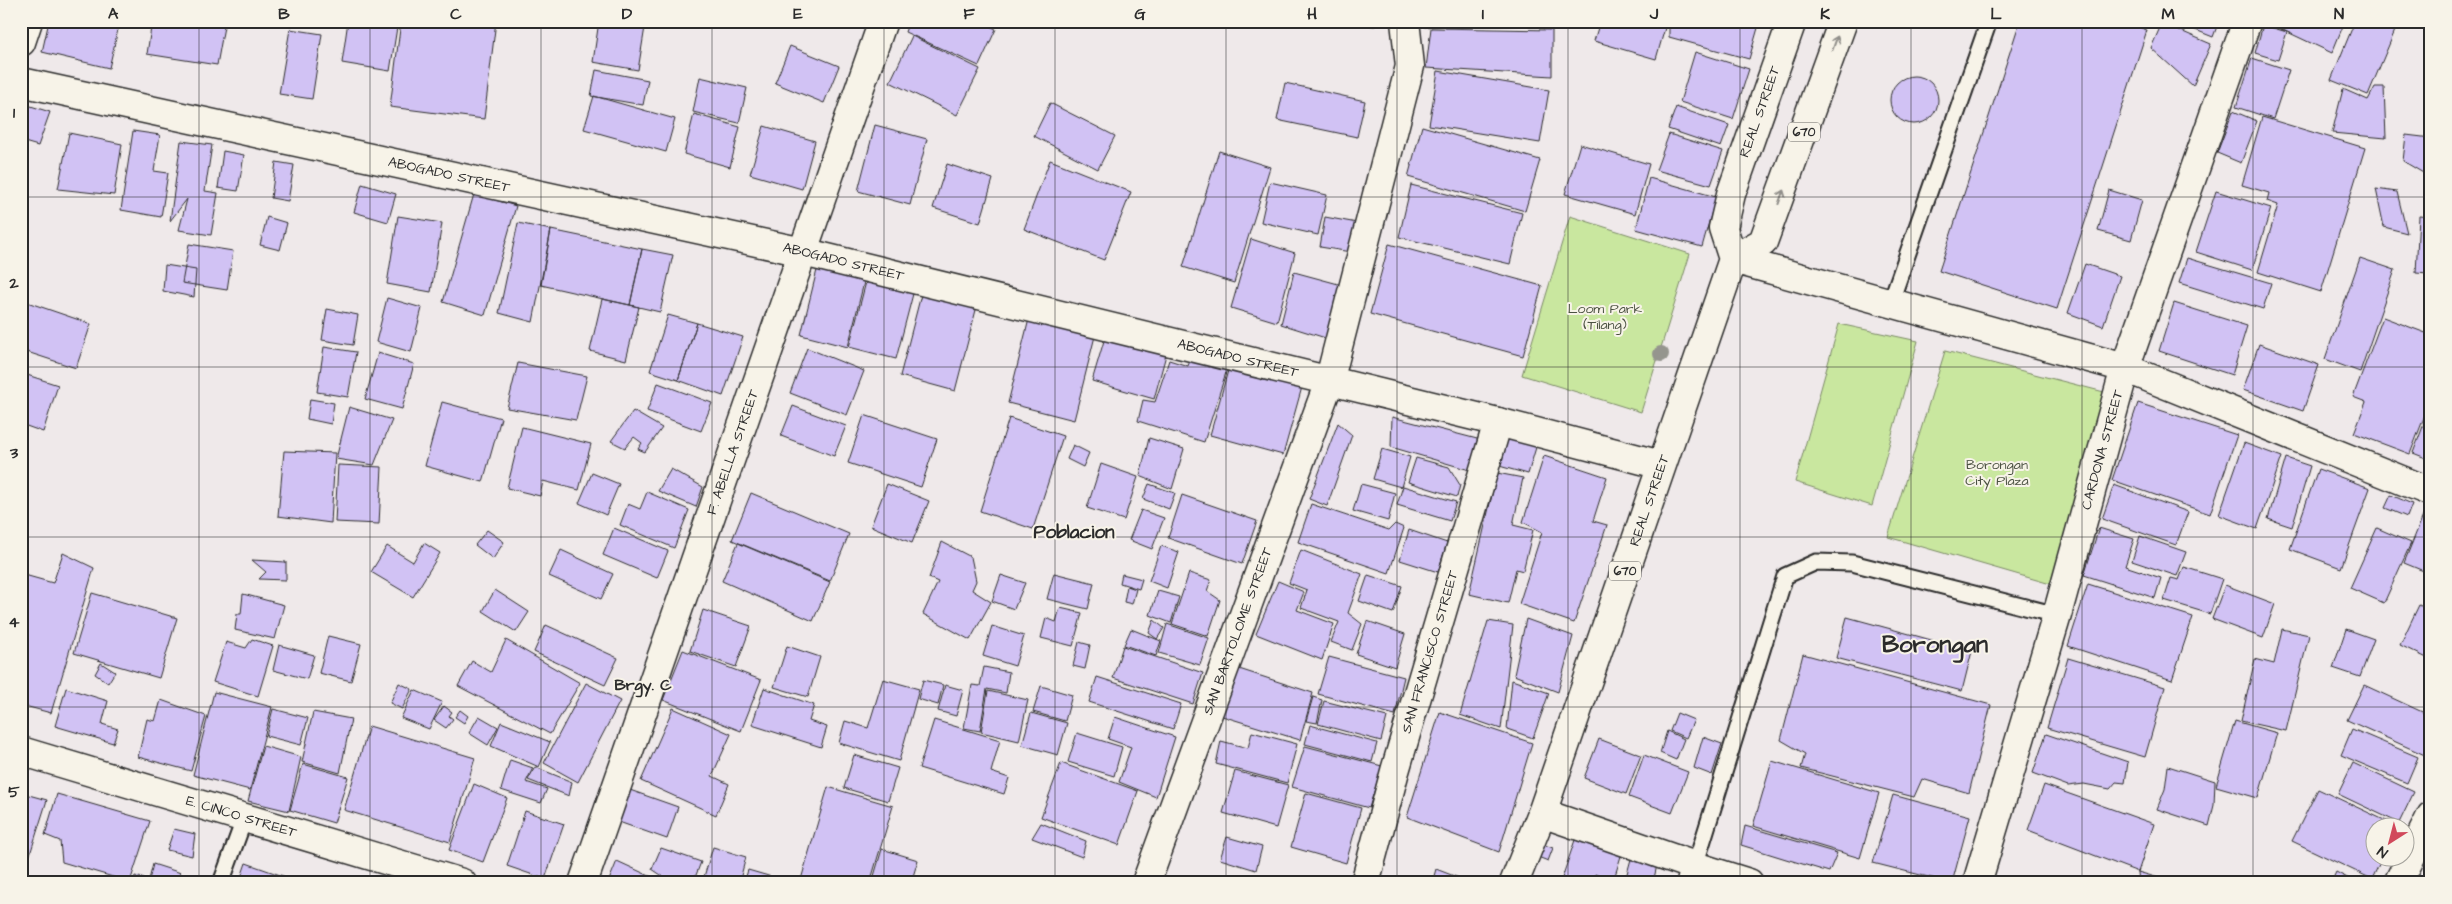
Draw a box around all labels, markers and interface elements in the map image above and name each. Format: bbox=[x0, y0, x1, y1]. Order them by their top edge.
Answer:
text: A bbox=[108, 3, 119, 25]
text: B bbox=[278, 3, 290, 25]
text: C bbox=[450, 3, 462, 25]
text: D bbox=[622, 3, 633, 25]
text: E bbox=[793, 3, 803, 25]
text: F bbox=[963, 3, 975, 25]
text: G bbox=[1134, 3, 1146, 25]
text: H bbox=[1307, 3, 1317, 25]
text: I bbox=[1482, 3, 1484, 25]
text: J bbox=[1649, 3, 1659, 25]
text: K bbox=[1820, 3, 1830, 25]
text: L bbox=[1990, 3, 2002, 25]
text: M bbox=[2161, 3, 2175, 25]
text: N bbox=[2334, 3, 2344, 25]
one-way arrow bbox=[1831, 36, 1840, 52]
street label: REAL STREET bbox=[1735, 63, 1785, 160]
text: 1 bbox=[13, 102, 16, 124]
road number: 670 bbox=[1788, 122, 1820, 142]
street label: ABOGADO STREET bbox=[386, 152, 512, 198]
one-way arrow bbox=[1777, 189, 1786, 205]
street label: ABOGADO STREET bbox=[781, 238, 906, 286]
text: 2 bbox=[8, 272, 19, 294]
park label: Loom Park (Tilang) bbox=[1568, 299, 1643, 335]
street label: ABOGADO STREET bbox=[1175, 334, 1301, 383]
street label: F. ABELLA STREET bbox=[702, 387, 764, 518]
street label: CARDONA STREET bbox=[2076, 387, 2129, 512]
text: 3 bbox=[9, 442, 19, 464]
street label: REAL STREET bbox=[1625, 452, 1675, 549]
park label: Borongan City Plaza bbox=[1965, 455, 2029, 491]
district label: Poblacion bbox=[1033, 519, 1115, 546]
street label: SAN BARTOLOME STREET bbox=[1198, 544, 1278, 718]
road number: 670 bbox=[1609, 562, 1641, 580]
street label: SAN FRANCISCO STREET bbox=[1397, 568, 1464, 736]
text: 4 bbox=[9, 611, 20, 633]
district label: Borongan bbox=[1882, 628, 1988, 663]
district label: Brgy. C bbox=[614, 674, 672, 698]
text: 5 bbox=[8, 781, 20, 803]
street label: E. CINCO STREET bbox=[184, 791, 299, 843]
north arrow bbox=[2364, 816, 2414, 866]
text: N bbox=[2373, 841, 2392, 862]

